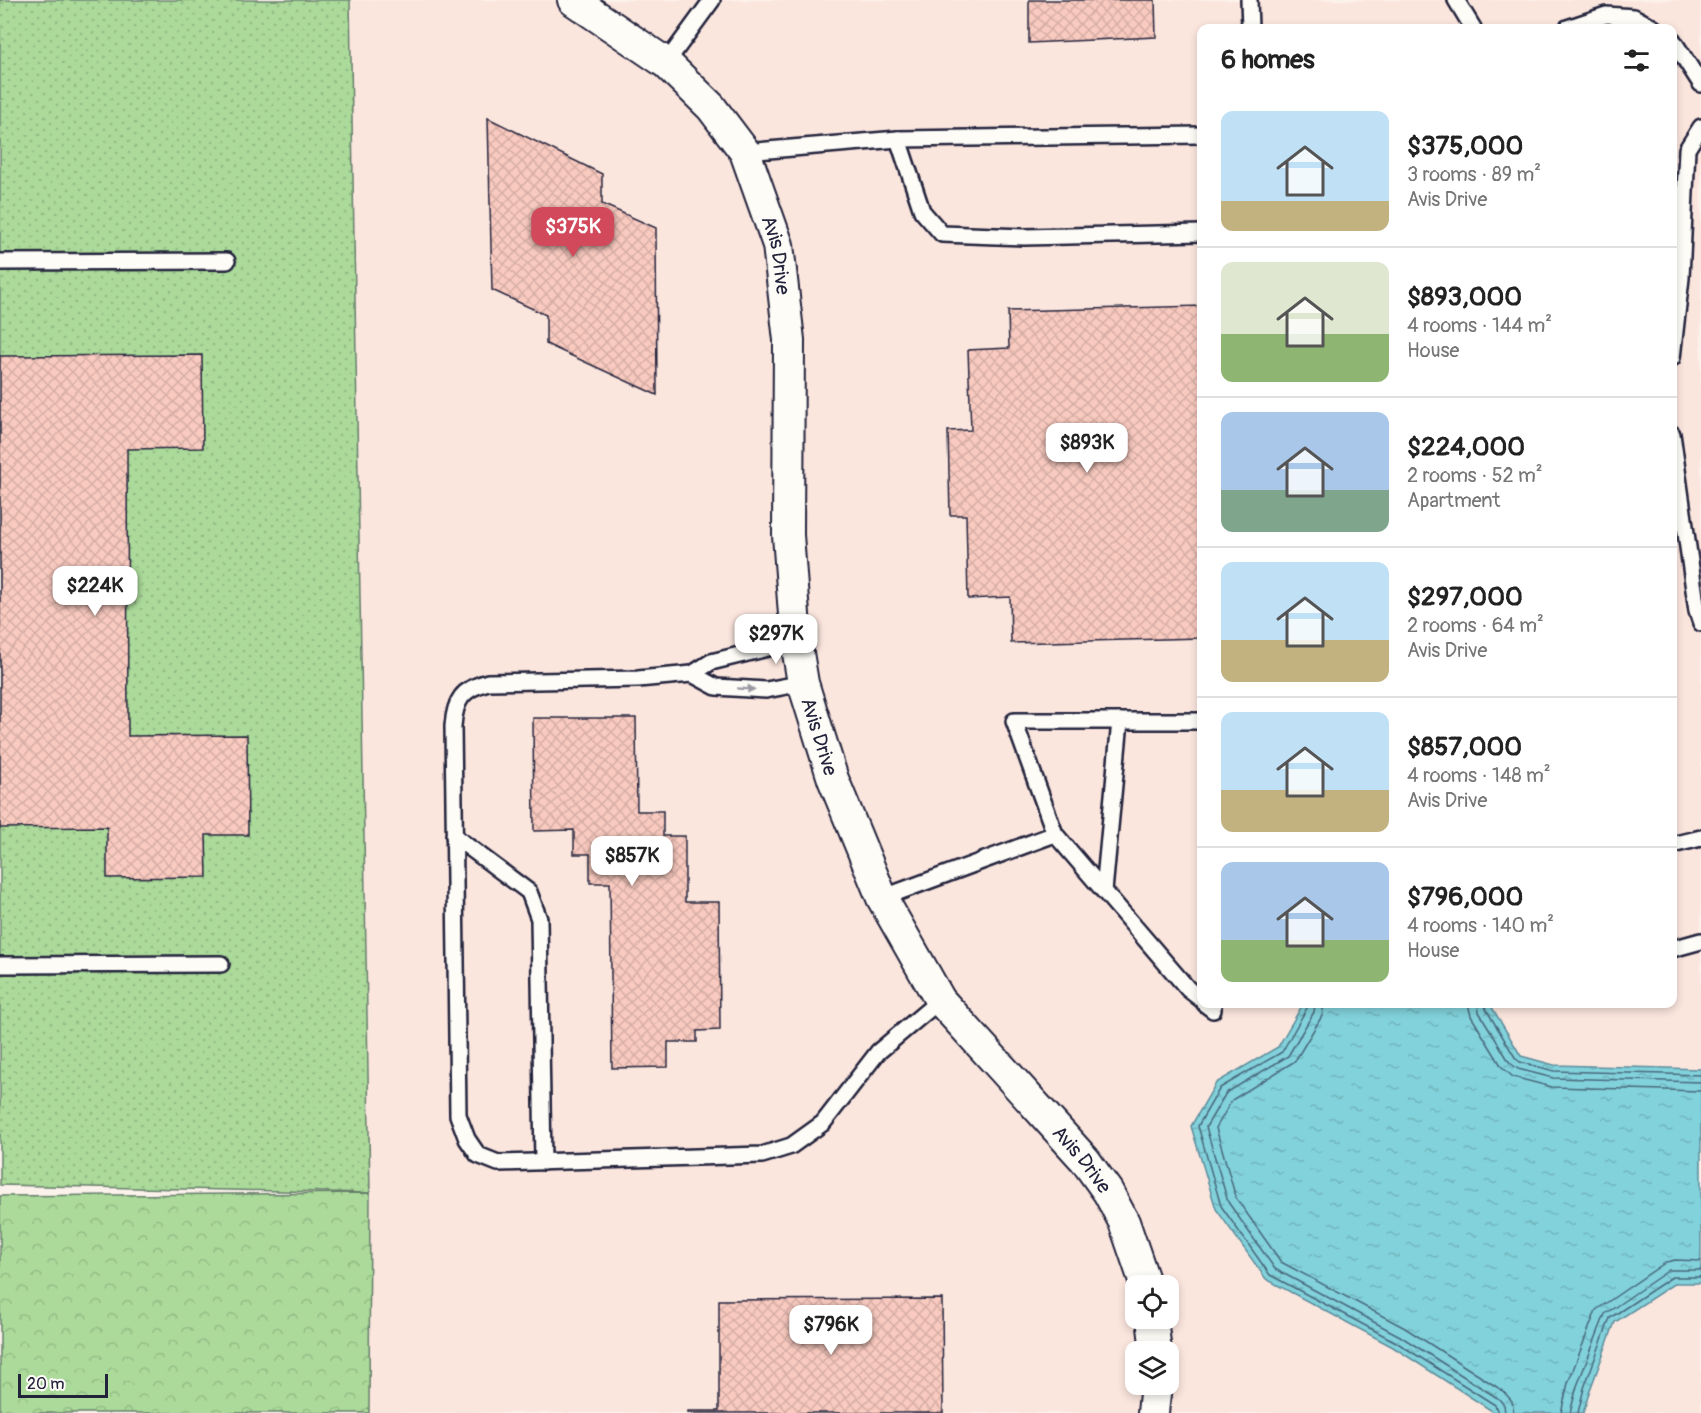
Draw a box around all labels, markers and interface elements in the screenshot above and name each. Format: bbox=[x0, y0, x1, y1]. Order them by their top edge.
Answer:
text: 6 homes bbox=[1221, 44, 1315, 76]
icon: filters bbox=[1620, 44, 1653, 77]
text: $375,000 bbox=[1407, 130, 1523, 162]
icon: home bbox=[1269, 135, 1341, 207]
text: 3 rooms · 89 m² bbox=[1407, 162, 1541, 187]
text: Avis Drive bbox=[1407, 187, 1487, 212]
pin: $375K bbox=[531, 207, 615, 258]
street label: Avis Drive bbox=[756, 212, 796, 296]
text: $375K bbox=[545, 214, 601, 239]
text: $893,000 bbox=[1407, 281, 1522, 313]
icon: home bbox=[1269, 286, 1341, 358]
text: 4 rooms · 144 m² bbox=[1407, 313, 1552, 338]
text: House bbox=[1407, 338, 1459, 363]
pin: $893K bbox=[1045, 423, 1129, 474]
text: $893K bbox=[1060, 430, 1114, 455]
text: $224,000 bbox=[1407, 431, 1525, 463]
icon: home bbox=[1269, 436, 1341, 508]
text: 2 rooms · 52 m² bbox=[1407, 463, 1543, 488]
text: Apartment bbox=[1407, 488, 1500, 513]
pin: $224K bbox=[53, 566, 137, 617]
text: $224K bbox=[67, 573, 123, 598]
text: $297,000 bbox=[1407, 581, 1523, 613]
icon: home bbox=[1269, 586, 1341, 658]
text: 2 rooms · 64 m² bbox=[1407, 613, 1544, 638]
pin: $297K bbox=[734, 614, 818, 665]
text: $297K bbox=[749, 621, 803, 646]
text: Avis Drive bbox=[1407, 638, 1487, 663]
one-way arrow bbox=[737, 684, 756, 693]
street label: Avis Drive bbox=[795, 695, 843, 779]
text: $857,000 bbox=[1407, 731, 1522, 763]
icon: home bbox=[1269, 736, 1341, 808]
text: 4 rooms · 148 m² bbox=[1407, 763, 1551, 788]
text: Avis Drive bbox=[1407, 788, 1487, 813]
pin: $857K bbox=[590, 836, 674, 887]
text: $857K bbox=[605, 843, 659, 868]
text: $796,000 bbox=[1407, 881, 1523, 913]
icon: home bbox=[1269, 886, 1341, 958]
text: 4 rooms · 140 m² bbox=[1407, 913, 1554, 938]
text: House bbox=[1407, 938, 1459, 963]
street label: Avis Drive bbox=[1047, 1120, 1117, 1198]
map controls bbox=[1125, 1275, 1179, 1395]
button: locate bbox=[1125, 1275, 1179, 1329]
pin: $796K bbox=[789, 1305, 873, 1356]
text: $796K bbox=[803, 1312, 859, 1337]
button: layers bbox=[1125, 1341, 1179, 1395]
scale bar bbox=[18, 1371, 108, 1398]
text: 20 m bbox=[27, 1374, 65, 1394]

